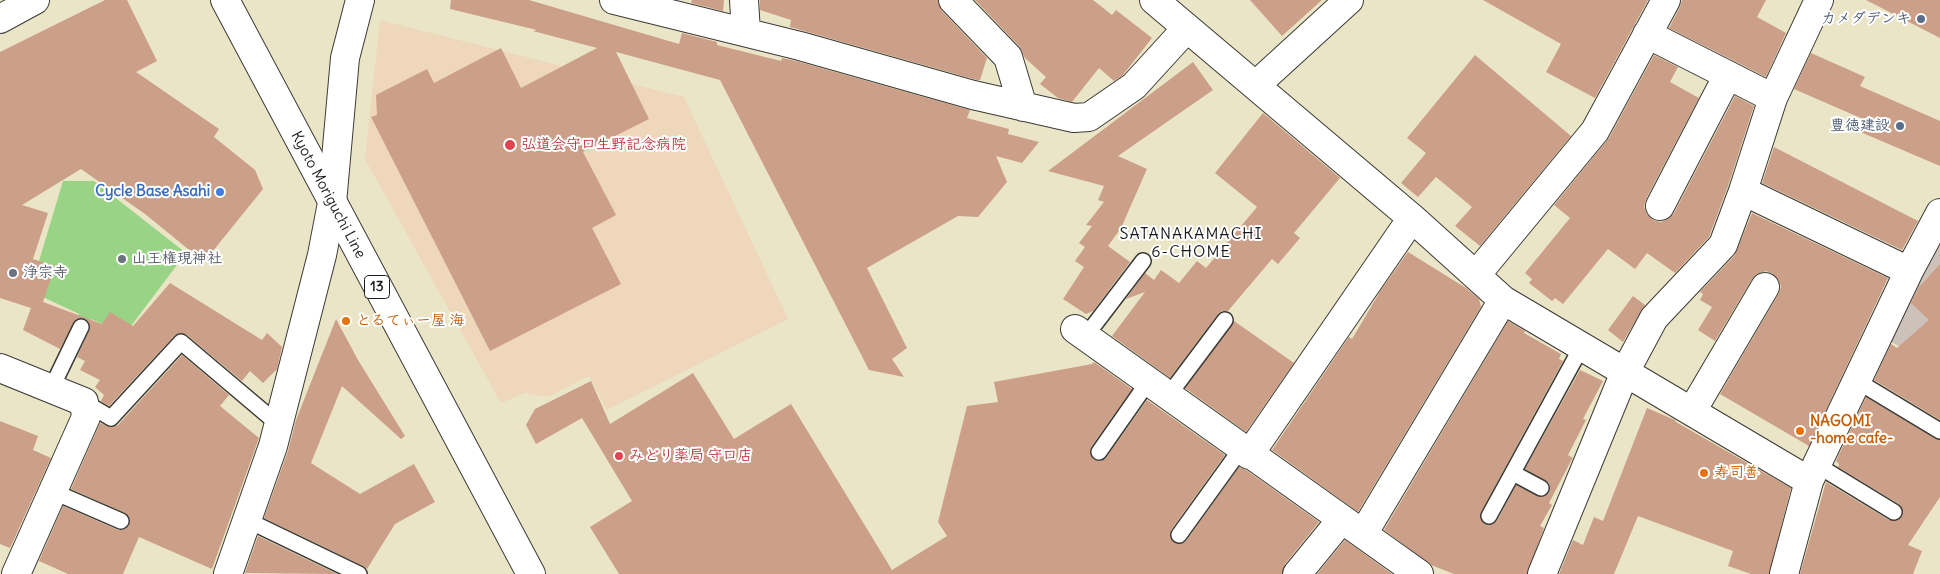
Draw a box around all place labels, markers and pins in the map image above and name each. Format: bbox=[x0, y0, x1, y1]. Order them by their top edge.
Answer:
place label: カメダデンキ bbox=[1821, 10, 1911, 28]
marker: カメダデンキ bbox=[1915, 13, 1927, 25]
place label: 豊徳建設 bbox=[1830, 117, 1890, 135]
marker: 豊徳建設 bbox=[1894, 120, 1906, 132]
place label: 弘道会守口生野記念病院 bbox=[521, 136, 686, 154]
marker: 弘道会守口生野記念病院 bbox=[503, 138, 517, 152]
place label: Cycle Base Asahi bbox=[95, 183, 210, 201]
marker: Cycle Base Asahi bbox=[214, 186, 226, 198]
place label: 山王権現神社 bbox=[132, 250, 222, 268]
marker: 山王権現神社 bbox=[116, 253, 128, 265]
place label: 浄宗寺 bbox=[23, 264, 68, 282]
marker: 浄宗寺 bbox=[7, 267, 19, 279]
place label: とるてぃー屋 海 bbox=[356, 312, 465, 330]
marker: とるてぃー屋 海 bbox=[340, 315, 352, 327]
place label: NAGOMI -home cafe- bbox=[1810, 413, 1893, 448]
marker: NAGOMI -home cafe- bbox=[1794, 425, 1806, 437]
place label: みどり薬局 守口店 bbox=[629, 447, 753, 465]
marker: みどり薬局 守口店 bbox=[613, 450, 625, 462]
place label: 寿司善 bbox=[1714, 464, 1759, 482]
marker: 寿司善 bbox=[1698, 467, 1710, 479]

